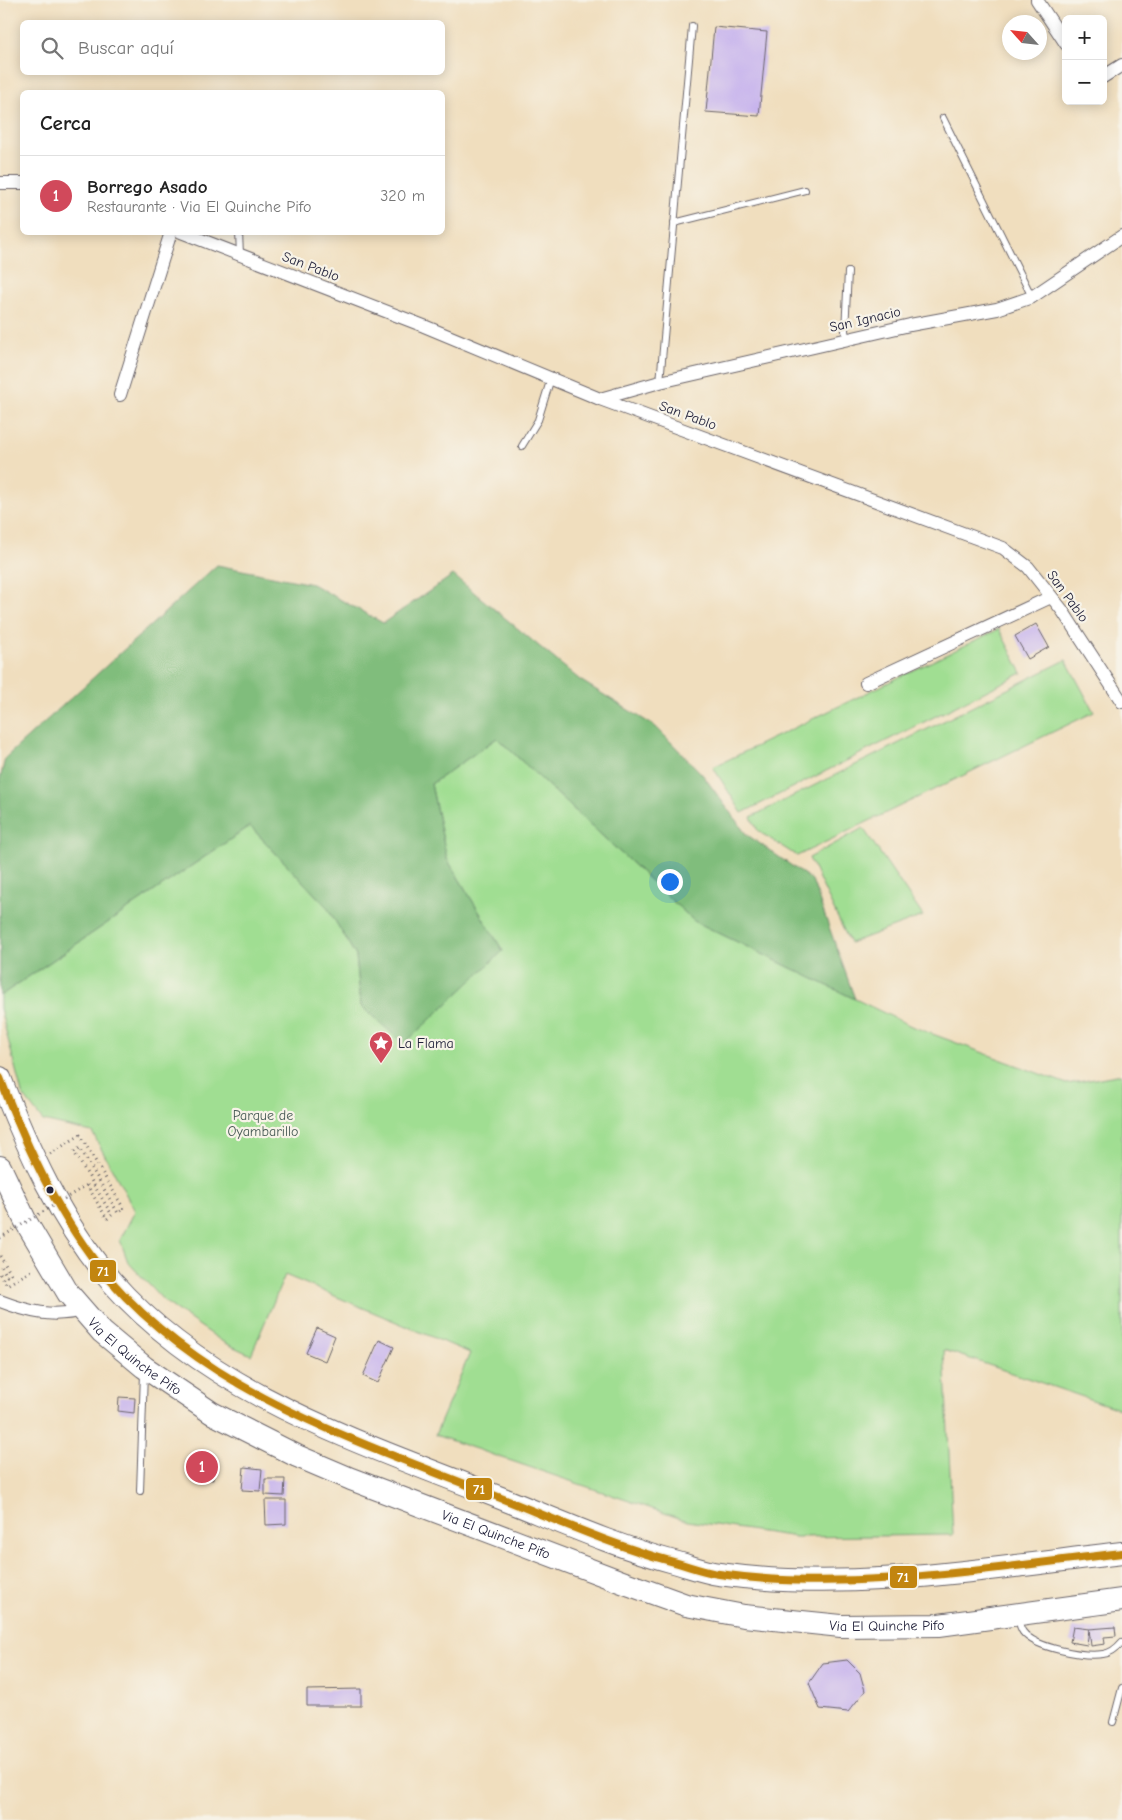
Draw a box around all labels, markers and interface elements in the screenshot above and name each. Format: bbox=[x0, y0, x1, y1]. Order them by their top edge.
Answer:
north arrow bbox=[1002, 15, 1047, 60]
map controls bbox=[1062, 15, 1107, 105]
button: + bbox=[1062, 15, 1107, 60]
search box bbox=[20, 20, 445, 75]
icon: search bbox=[38, 34, 66, 62]
text: Buscar aquí bbox=[78, 37, 174, 59]
button: − bbox=[1062, 60, 1107, 105]
text: Cerca bbox=[40, 111, 91, 135]
text: Borrego Asado bbox=[87, 176, 207, 198]
text: 1 bbox=[53, 187, 59, 205]
text: 320 m bbox=[380, 187, 425, 205]
text: Restaurante · Via El Quinche Pifo bbox=[87, 198, 312, 216]
street label: San Pablo bbox=[280, 248, 342, 285]
street label: San Ignacio bbox=[828, 303, 902, 336]
street label: San Pablo bbox=[657, 397, 719, 434]
street label: San Pablo bbox=[1043, 567, 1092, 625]
your location bbox=[657, 869, 683, 895]
place icon: La Flama bbox=[368, 1030, 394, 1064]
place label: La Flama bbox=[398, 1035, 454, 1052]
park label: Parque de Oyambarillo bbox=[228, 1107, 298, 1140]
unlabelled marker bbox=[45, 1185, 55, 1195]
line badge: 71 bbox=[89, 1259, 117, 1283]
text: 71 bbox=[97, 1263, 109, 1280]
street label: Via El Quinche Pifo bbox=[84, 1314, 185, 1399]
pin: 1 bbox=[186, 1448, 218, 1486]
line badge: 71 bbox=[465, 1477, 493, 1501]
text: 71 bbox=[473, 1481, 485, 1498]
street label: Via El Quinche Pifo bbox=[439, 1506, 553, 1563]
line badge: 71 bbox=[889, 1565, 918, 1589]
text: 71 bbox=[897, 1569, 909, 1586]
street label: Via El Quinche Pifo bbox=[828, 1616, 945, 1635]

